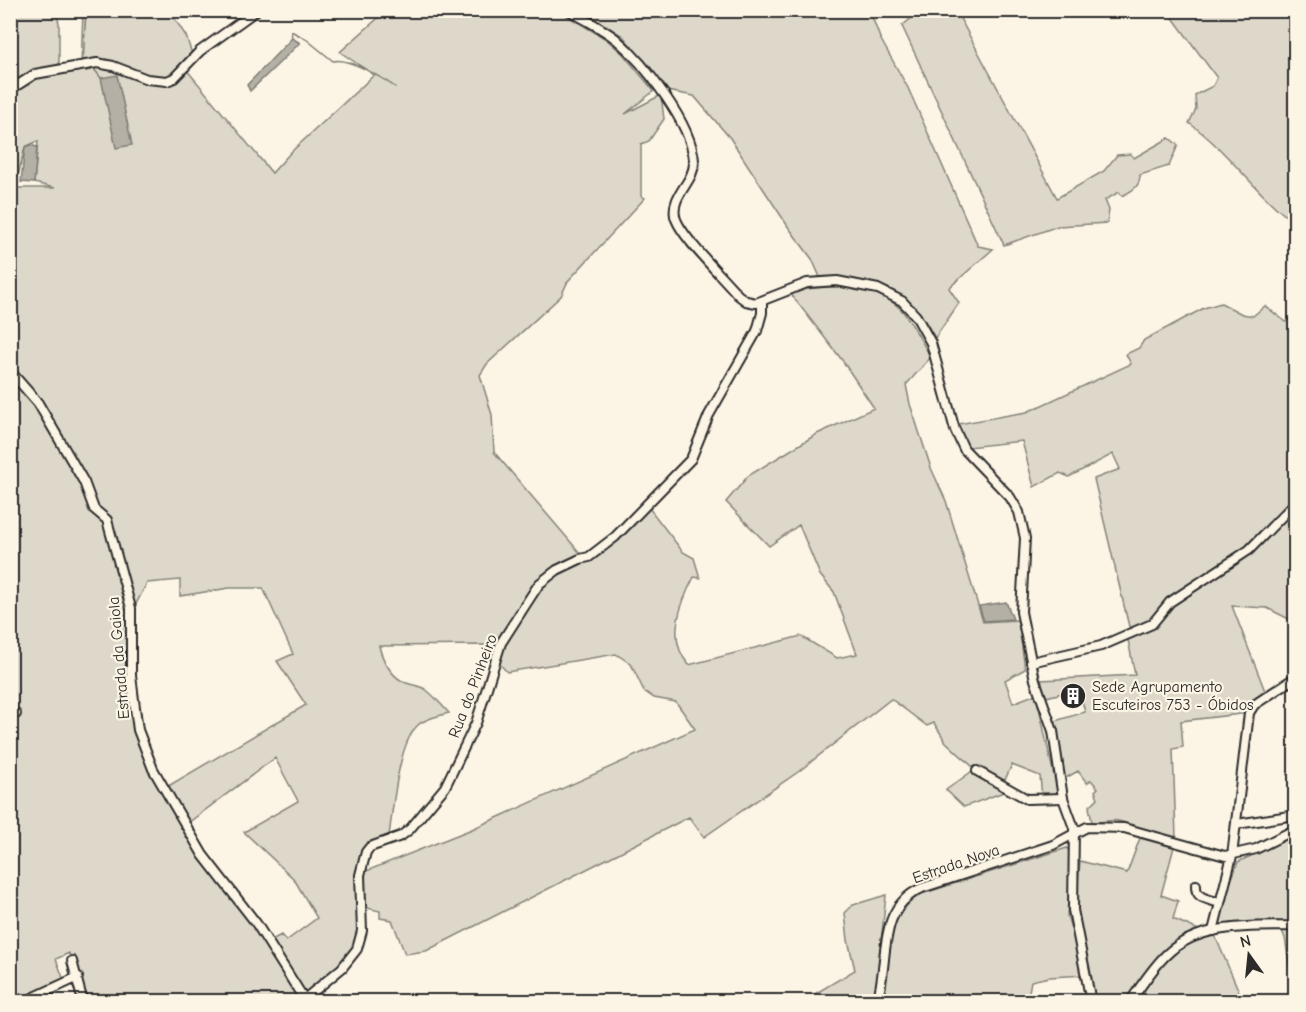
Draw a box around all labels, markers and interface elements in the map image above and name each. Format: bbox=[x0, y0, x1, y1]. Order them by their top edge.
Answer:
street label: Estrada da Gaiola bbox=[105, 596, 133, 720]
street label: Rua do Pinheiro bbox=[445, 632, 501, 740]
place label: Sede Agrupamento Escuteiros 753 - Óbidos bbox=[1092, 678, 1254, 714]
building icon: Sede Agrupamento Escuteiros 753 - Óbidos bbox=[1058, 681, 1088, 711]
street label: Estrada Nova bbox=[910, 841, 1002, 887]
north arrow bbox=[1219, 925, 1279, 985]
text: N bbox=[1238, 931, 1253, 952]

